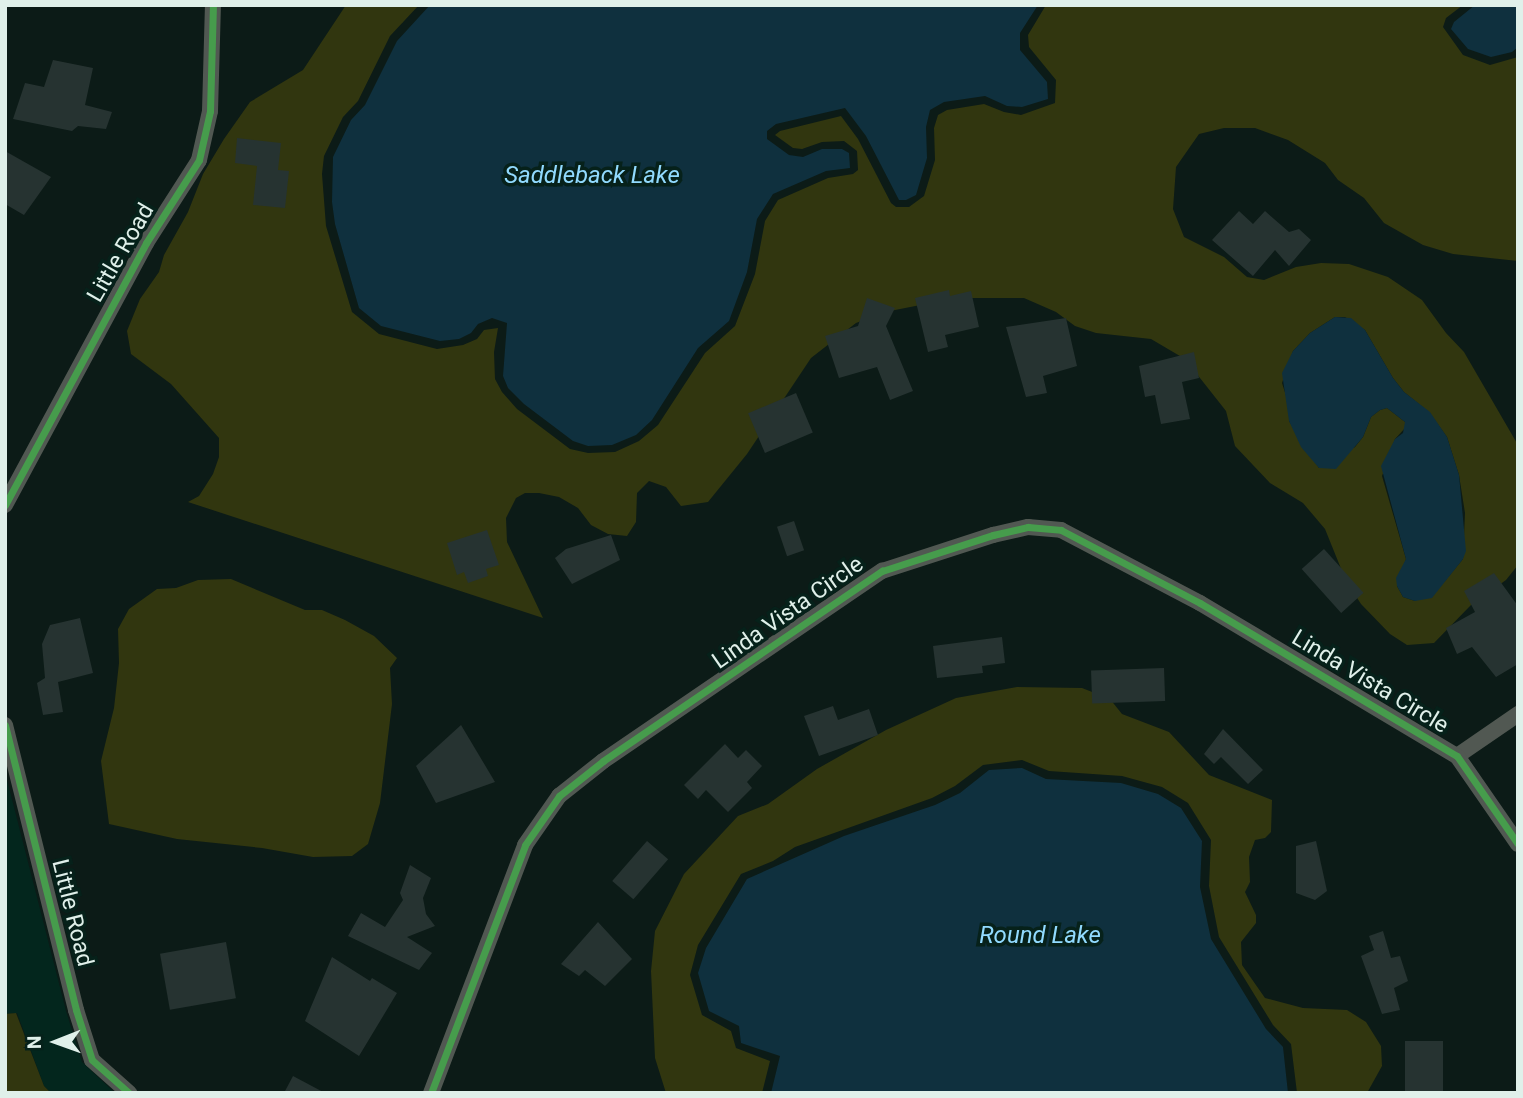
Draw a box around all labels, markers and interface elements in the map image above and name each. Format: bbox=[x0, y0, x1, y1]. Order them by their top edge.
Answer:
water label: Saddleback Lake bbox=[504, 162, 680, 190]
street label: Little Road bbox=[82, 199, 160, 307]
street label: Linda Vista Circle bbox=[707, 551, 869, 675]
street label: Linda Vista Circle bbox=[1287, 624, 1453, 740]
street label: Little Road bbox=[45, 857, 99, 969]
water label: Round Lake bbox=[979, 922, 1101, 950]
north arrow bbox=[21, 1007, 91, 1077]
text: N bbox=[23, 1035, 46, 1049]

